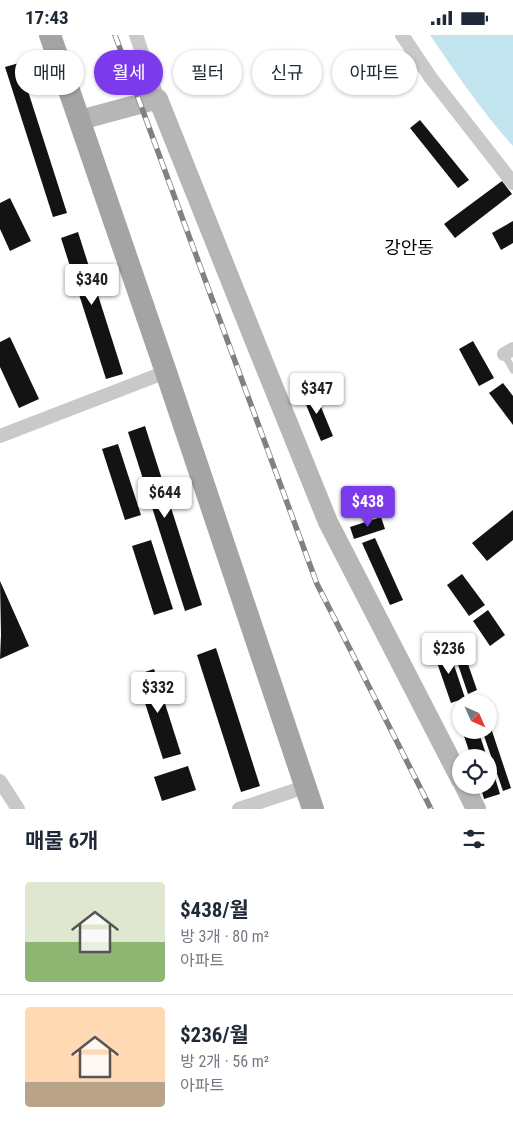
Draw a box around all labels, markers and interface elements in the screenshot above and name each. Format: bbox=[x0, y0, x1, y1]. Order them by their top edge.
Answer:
text: 17:43 bbox=[25, 6, 69, 29]
chip: 매매 bbox=[15, 50, 84, 95]
chip: 월세 bbox=[94, 50, 163, 95]
chip: 필터 bbox=[173, 50, 242, 95]
chip: 신규 bbox=[252, 50, 322, 95]
chip: 아파트 bbox=[332, 50, 417, 95]
district label: 강안동 bbox=[384, 237, 434, 258]
pin: $340 bbox=[62, 263, 122, 306]
text: $340 bbox=[76, 270, 108, 289]
pin: $347 bbox=[287, 373, 347, 415]
text: $347 bbox=[301, 379, 333, 398]
pin: $644 bbox=[135, 477, 195, 519]
text: $644 bbox=[149, 483, 181, 502]
pin: $438 bbox=[338, 485, 398, 528]
text: $438 bbox=[352, 492, 384, 511]
pin: $236 bbox=[419, 633, 479, 675]
text: $236 bbox=[433, 639, 465, 658]
pin: $332 bbox=[128, 671, 188, 714]
text: $332 bbox=[142, 678, 174, 697]
north arrow bbox=[452, 694, 498, 739]
map controls bbox=[452, 694, 497, 794]
button: locate bbox=[452, 749, 497, 794]
icon: filters bbox=[460, 825, 488, 853]
text: 매물 6개 bbox=[25, 829, 98, 853]
text: $438/월 bbox=[180, 898, 249, 922]
icon: home bbox=[65, 902, 125, 962]
text: 방 3개 · 80 m² bbox=[180, 927, 269, 946]
text: 아파트 bbox=[180, 951, 224, 970]
text: $236/월 bbox=[180, 1023, 249, 1047]
icon: home bbox=[65, 1027, 125, 1087]
text: 방 2개 · 56 m² bbox=[180, 1052, 269, 1071]
text: 아파트 bbox=[180, 1076, 224, 1095]

